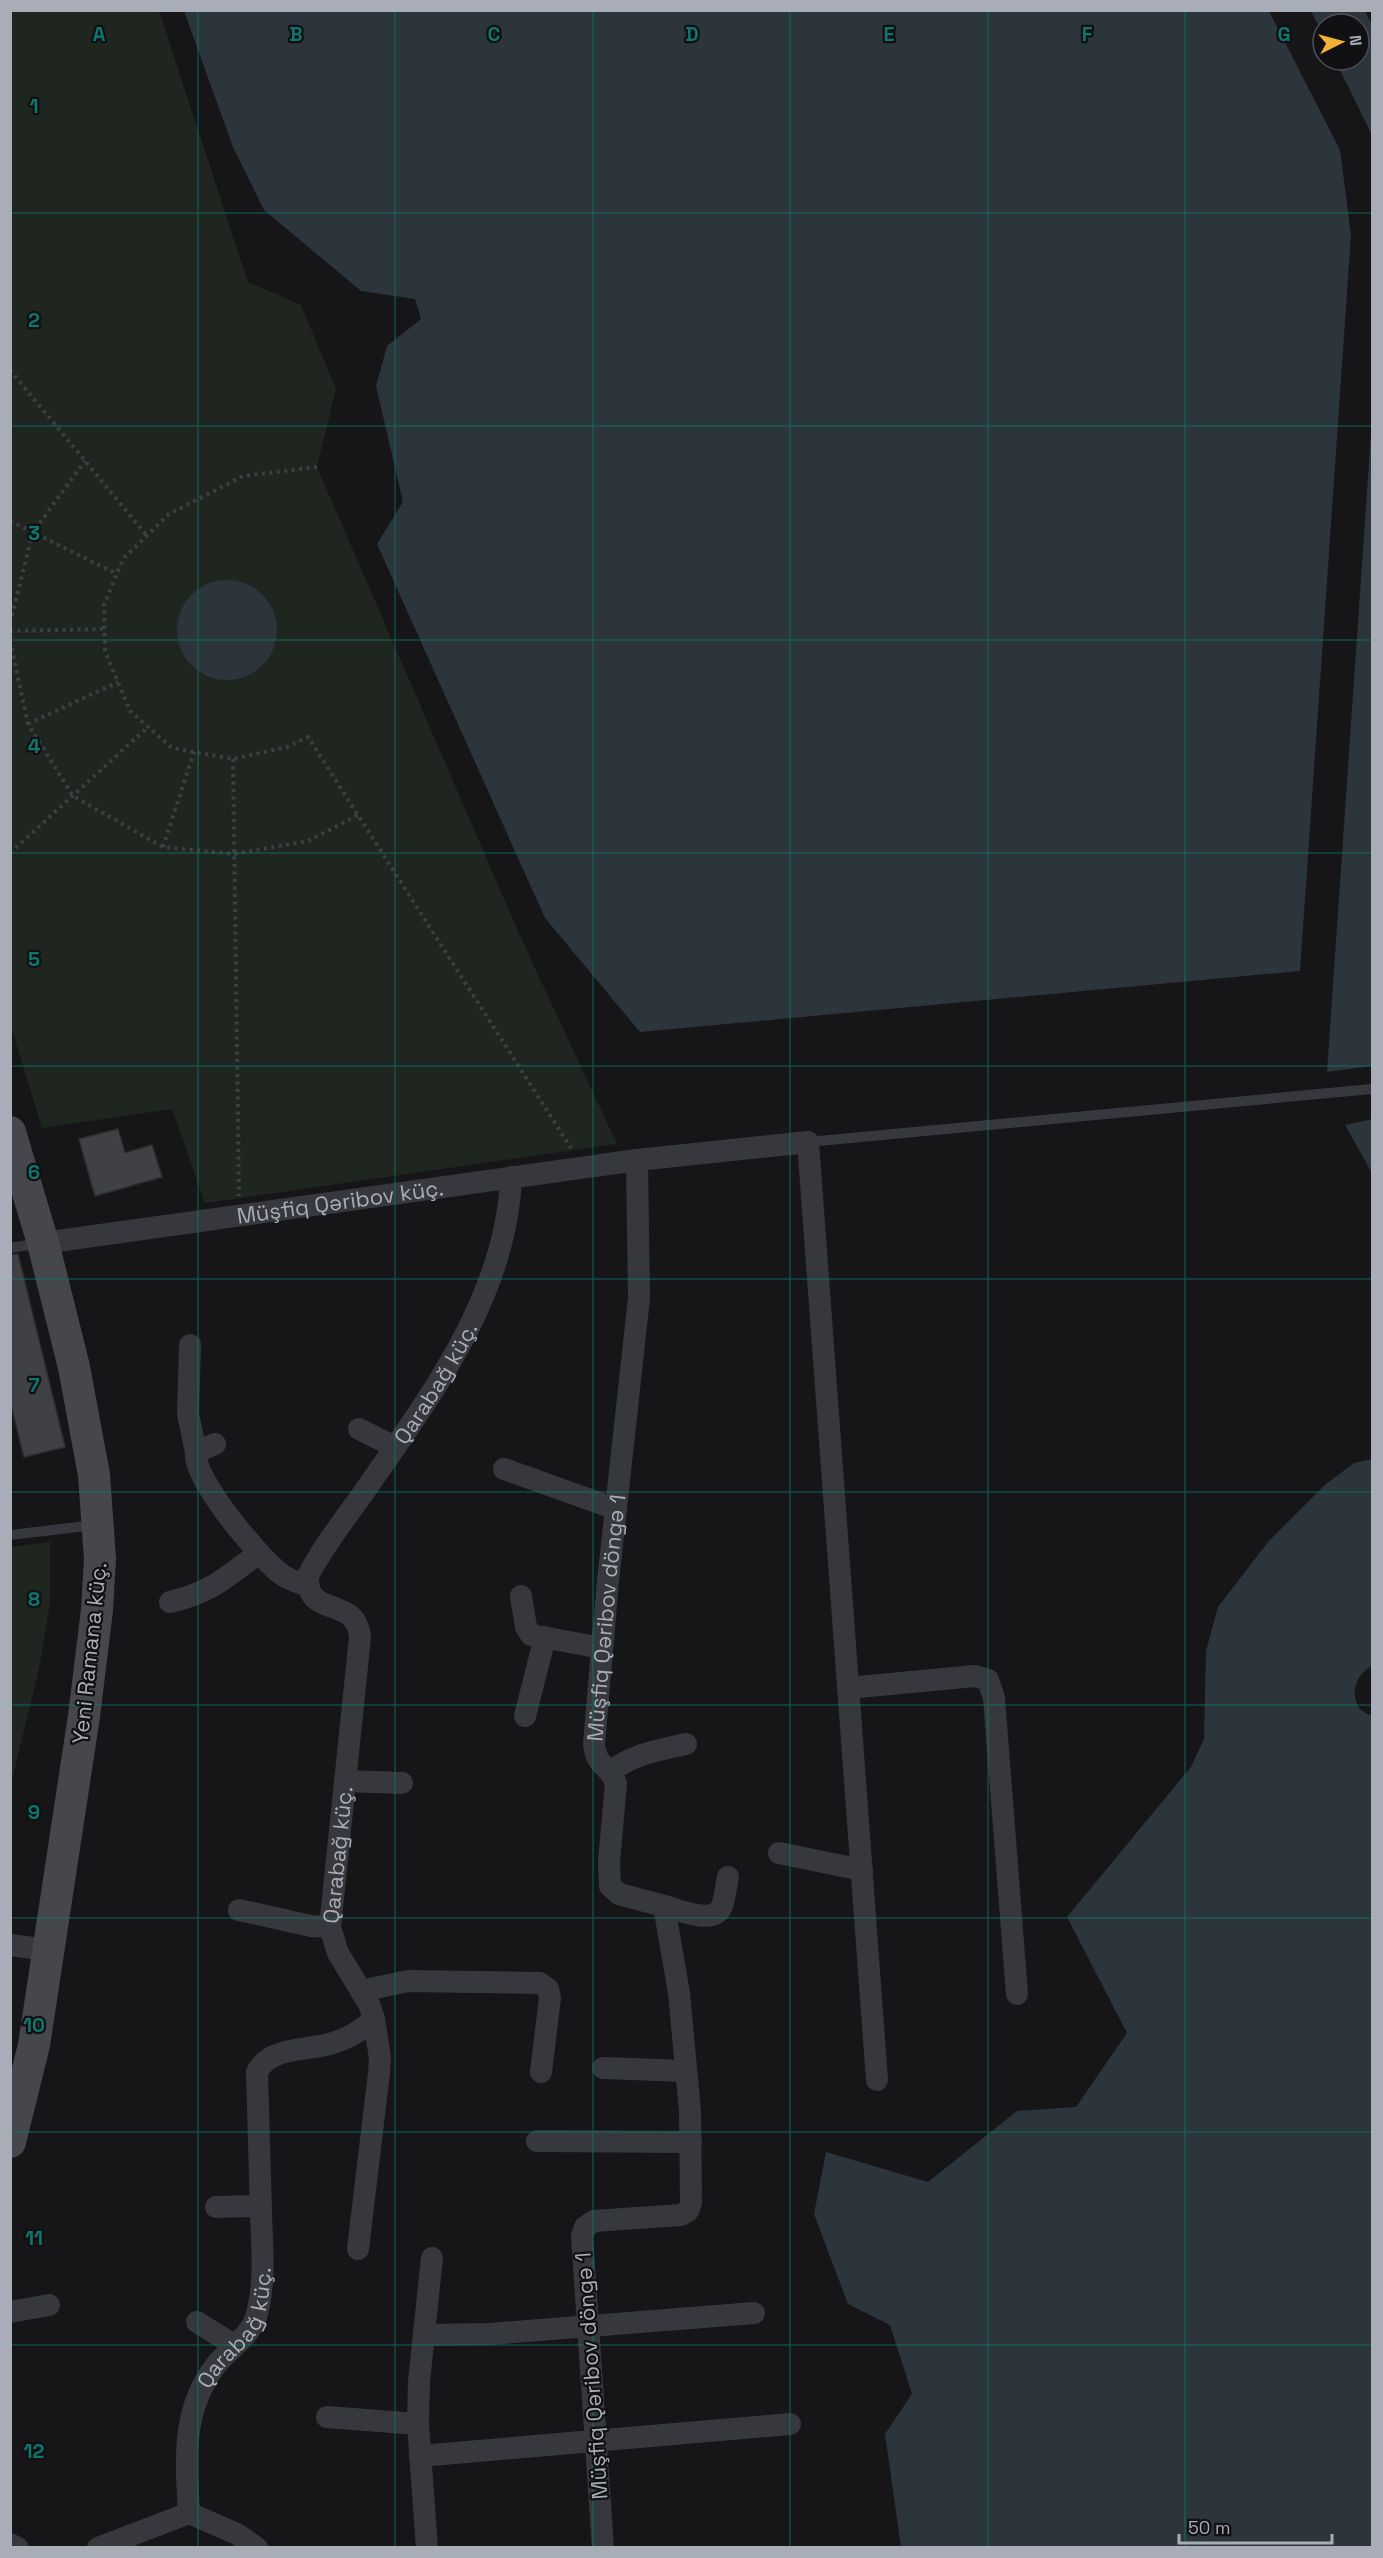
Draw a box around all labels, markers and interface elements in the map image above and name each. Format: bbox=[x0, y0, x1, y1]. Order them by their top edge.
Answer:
north arrow bbox=[1311, 12, 1371, 72]
text: A bbox=[93, 21, 106, 47]
text: B bbox=[289, 21, 303, 47]
text: C bbox=[488, 21, 501, 47]
text: D bbox=[685, 21, 699, 47]
text: E bbox=[883, 21, 895, 47]
text: F bbox=[1082, 21, 1093, 47]
text: G bbox=[1277, 21, 1291, 47]
text: N bbox=[1344, 34, 1366, 47]
text: 1 bbox=[29, 93, 39, 119]
text: 2 bbox=[28, 307, 40, 333]
text: 3 bbox=[28, 520, 40, 546]
text: 4 bbox=[28, 733, 41, 759]
text: 5 bbox=[28, 946, 40, 972]
text: 6 bbox=[28, 1159, 40, 1185]
street label: Müşfiq Qəribov küç. bbox=[235, 1173, 445, 1230]
street label: Qarabağ küç. bbox=[387, 1317, 483, 1450]
text: 7 bbox=[28, 1372, 40, 1398]
street label: Müşfiq Qəribov döngə 1 bbox=[580, 1493, 631, 1742]
street label: Yeni Ramana küç. bbox=[66, 1561, 112, 1745]
text: 8 bbox=[28, 1586, 40, 1612]
street label: Qarabağ küç. bbox=[316, 1785, 359, 1925]
text: 9 bbox=[28, 1799, 40, 1825]
text: 10 bbox=[23, 2012, 45, 2038]
text: 11 bbox=[25, 2225, 43, 2251]
street label: Müşfiq Qəribov döngə 1 bbox=[568, 2251, 614, 2501]
street label: Qarabağ küç. bbox=[190, 2267, 277, 2393]
text: 12 bbox=[24, 2438, 45, 2464]
scale bar bbox=[1179, 2507, 1332, 2545]
text: 50 m bbox=[1188, 2516, 1230, 2539]

